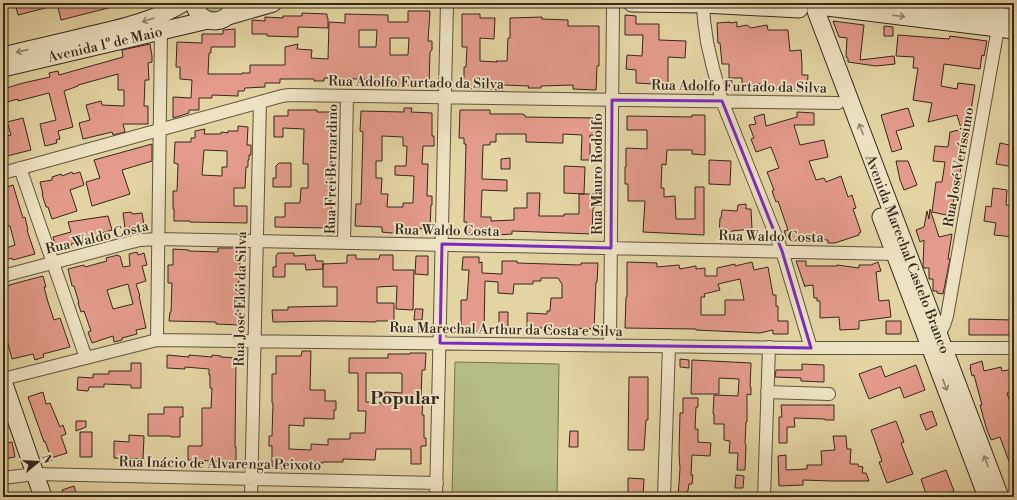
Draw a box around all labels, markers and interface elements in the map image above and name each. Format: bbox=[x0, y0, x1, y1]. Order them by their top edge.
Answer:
one-way arrow bbox=[892, 12, 905, 20]
one-way arrow bbox=[142, 17, 155, 24]
street label: Avenida 1º de Maio bbox=[45, 23, 164, 67]
one-way arrow bbox=[16, 48, 29, 56]
street label: Rua Adolfo Furtado da Silva bbox=[328, 72, 505, 94]
street label: Rua Adolfo Furtado da Silva bbox=[651, 76, 828, 98]
street label: Rua Frei Bernardino bbox=[322, 103, 342, 234]
street label: Rua José Veríssimo bbox=[940, 106, 978, 229]
street label: Rua Mauro Rodolfo bbox=[589, 113, 607, 235]
one-way arrow bbox=[856, 124, 864, 136]
street label: Avenida Marechal Castelo Branco bbox=[860, 151, 953, 356]
street label: Rua Waldo Costa bbox=[44, 217, 151, 259]
street label: Rua Waldo Costa bbox=[394, 221, 501, 241]
street label: Rua Waldo Costa bbox=[718, 227, 825, 247]
street label: Rua José Elói da Silva bbox=[231, 230, 251, 367]
street label: Rua Marechal Arthur da Costa e Silva bbox=[389, 319, 624, 341]
one-way arrow bbox=[941, 379, 949, 391]
district label: Popular bbox=[370, 387, 440, 410]
north arrow bbox=[18, 442, 58, 482]
text: N bbox=[39, 453, 55, 466]
street label: Rua Inácio de Alvarenga Peixoto bbox=[119, 453, 322, 475]
one-way arrow bbox=[982, 455, 990, 467]

